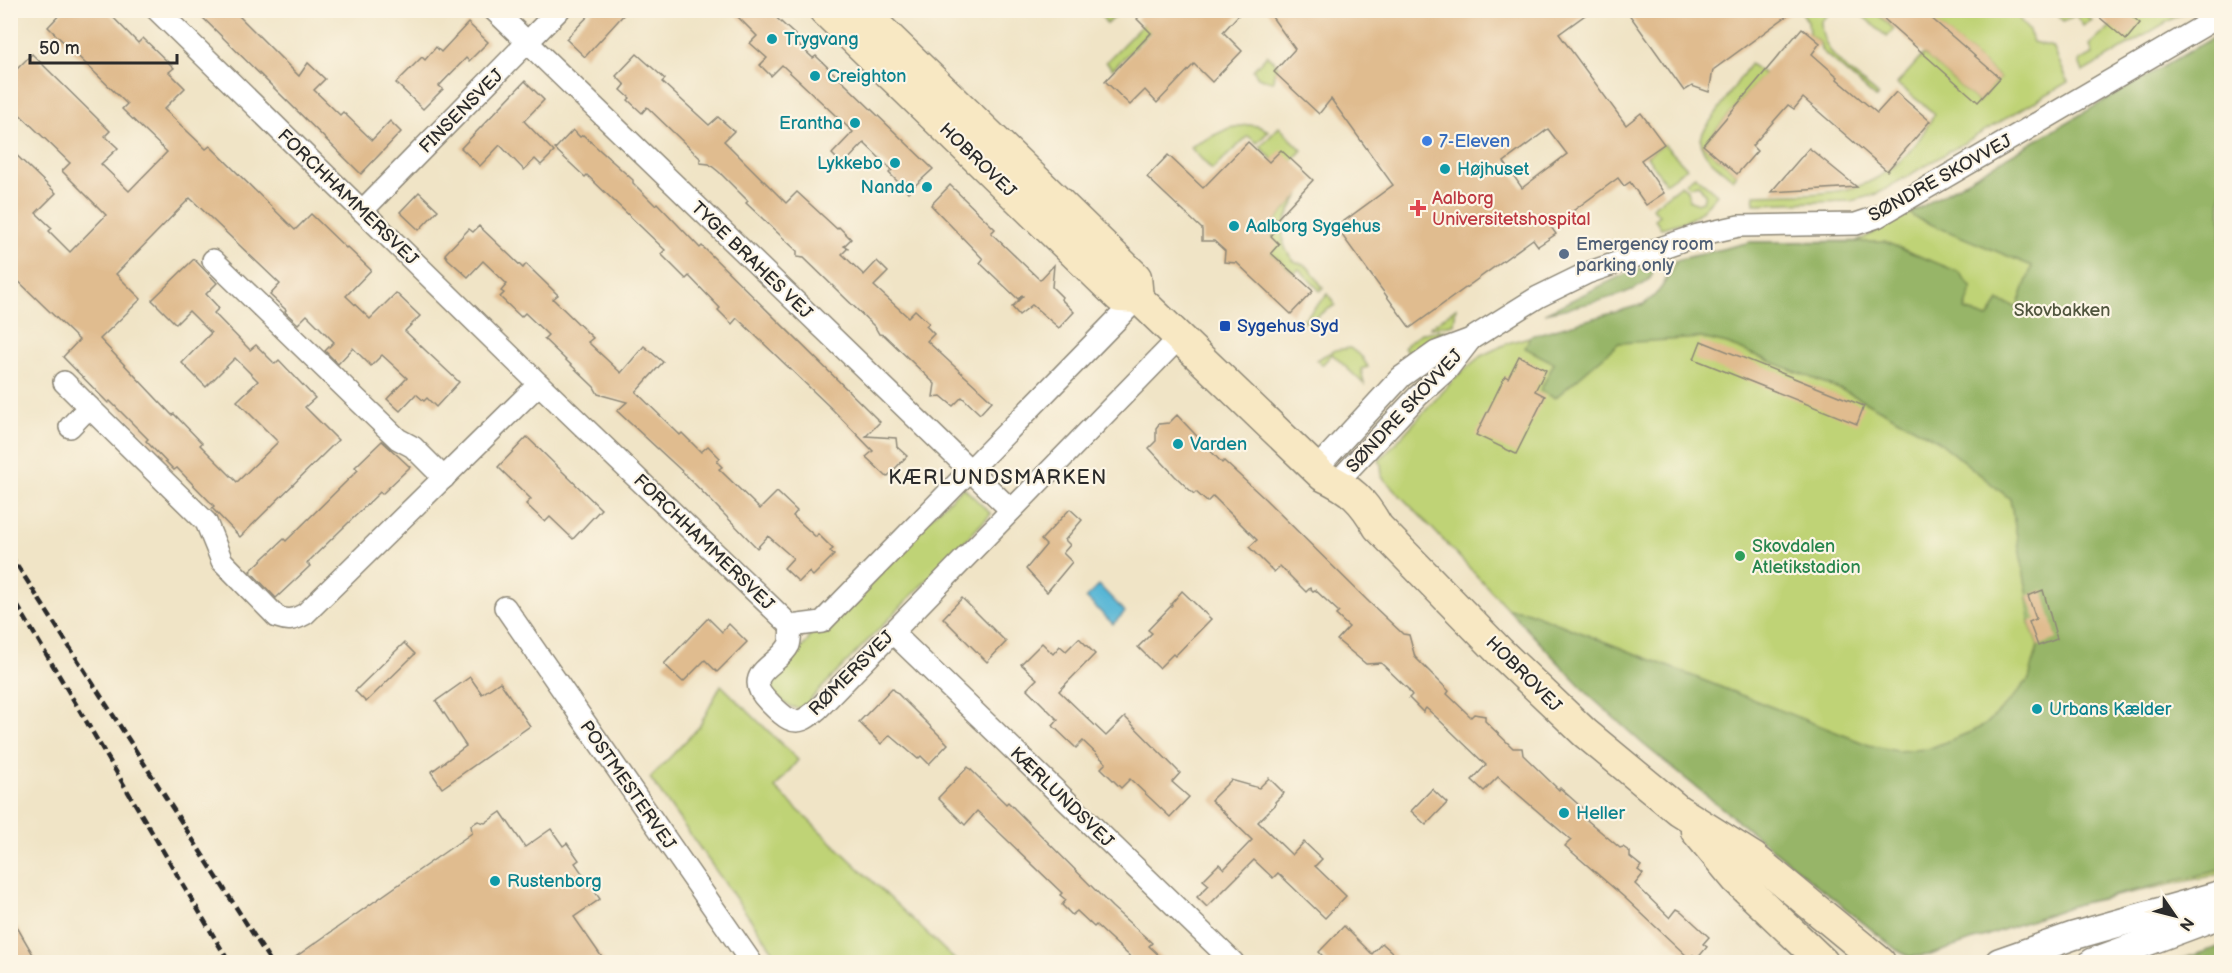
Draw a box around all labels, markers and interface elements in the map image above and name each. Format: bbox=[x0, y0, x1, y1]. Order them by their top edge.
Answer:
scale bar bbox=[30, 27, 177, 65]
place label: Trygvang bbox=[784, 29, 859, 50]
marker: Trygvang bbox=[765, 32, 779, 46]
text: 50 m bbox=[39, 38, 80, 59]
street label: FINSENSVEJ bbox=[415, 65, 508, 158]
place label: Creighton bbox=[827, 66, 907, 87]
marker: Creighton bbox=[808, 69, 822, 83]
place label: Erantha bbox=[779, 113, 843, 134]
marker: Erantha bbox=[848, 116, 862, 130]
street label: HOBROVEJ bbox=[935, 119, 1020, 202]
street label: FORCHHAMMERSVEJ bbox=[273, 125, 422, 270]
street label: SØNDRE SKOVVEJ bbox=[1865, 130, 2016, 226]
place label: 7-Eleven bbox=[1439, 131, 1510, 152]
marker: 7-Eleven bbox=[1420, 134, 1434, 148]
place label: Lykkebo bbox=[817, 153, 883, 174]
marker: Lykkebo bbox=[888, 156, 902, 170]
place label: Højhuset bbox=[1457, 159, 1530, 180]
marker: Højhuset bbox=[1438, 162, 1452, 176]
place label: Nanda bbox=[861, 177, 915, 198]
marker: Nanda bbox=[920, 180, 934, 194]
place label: Aalborg Universitetshospital bbox=[1432, 188, 1591, 230]
street label: TYGE BRAHES VEJ bbox=[687, 197, 817, 324]
marker: Aalborg Universitetshospital bbox=[1409, 199, 1427, 217]
place label: Aalborg Sygehus bbox=[1246, 216, 1381, 237]
marker: Aalborg Sygehus bbox=[1227, 219, 1241, 233]
place label: Emergency room parking only bbox=[1576, 234, 1714, 276]
marker: Emergency room parking only bbox=[1557, 247, 1571, 261]
park label: Skovbakken bbox=[2014, 300, 2110, 321]
place label: Sygehus Syd bbox=[1237, 316, 1339, 337]
marker: Sygehus Syd bbox=[1218, 319, 1232, 333]
street label: SØNDRE SKOVVEJ bbox=[1342, 345, 1467, 477]
place label: Varden bbox=[1190, 434, 1247, 455]
marker: Varden bbox=[1171, 437, 1185, 451]
district label: KÆRLUNDSMARKEN bbox=[888, 466, 1108, 490]
street label: FORCHHAMMERSVEJ bbox=[629, 470, 778, 615]
place label: Skovdalen Atletikstadion bbox=[1752, 536, 1861, 578]
marker: Skovdalen Atletikstadion bbox=[1733, 549, 1747, 563]
street label: RØMERSVEJ bbox=[805, 627, 898, 720]
street label: HOBROVEJ bbox=[1482, 632, 1566, 717]
place label: Urbans Kælder bbox=[2049, 699, 2172, 720]
marker: Urbans Kælder bbox=[2030, 702, 2044, 716]
street label: POSTMESTERVEJ bbox=[575, 717, 680, 854]
street label: KÆRLUNDSVEJ bbox=[1006, 743, 1118, 852]
place label: Heller bbox=[1576, 803, 1625, 824]
marker: Heller bbox=[1557, 806, 1571, 820]
place label: Rustenborg bbox=[507, 871, 602, 892]
marker: Rustenborg bbox=[488, 874, 502, 888]
north arrow bbox=[2145, 886, 2205, 946]
text: N bbox=[2175, 913, 2197, 934]

